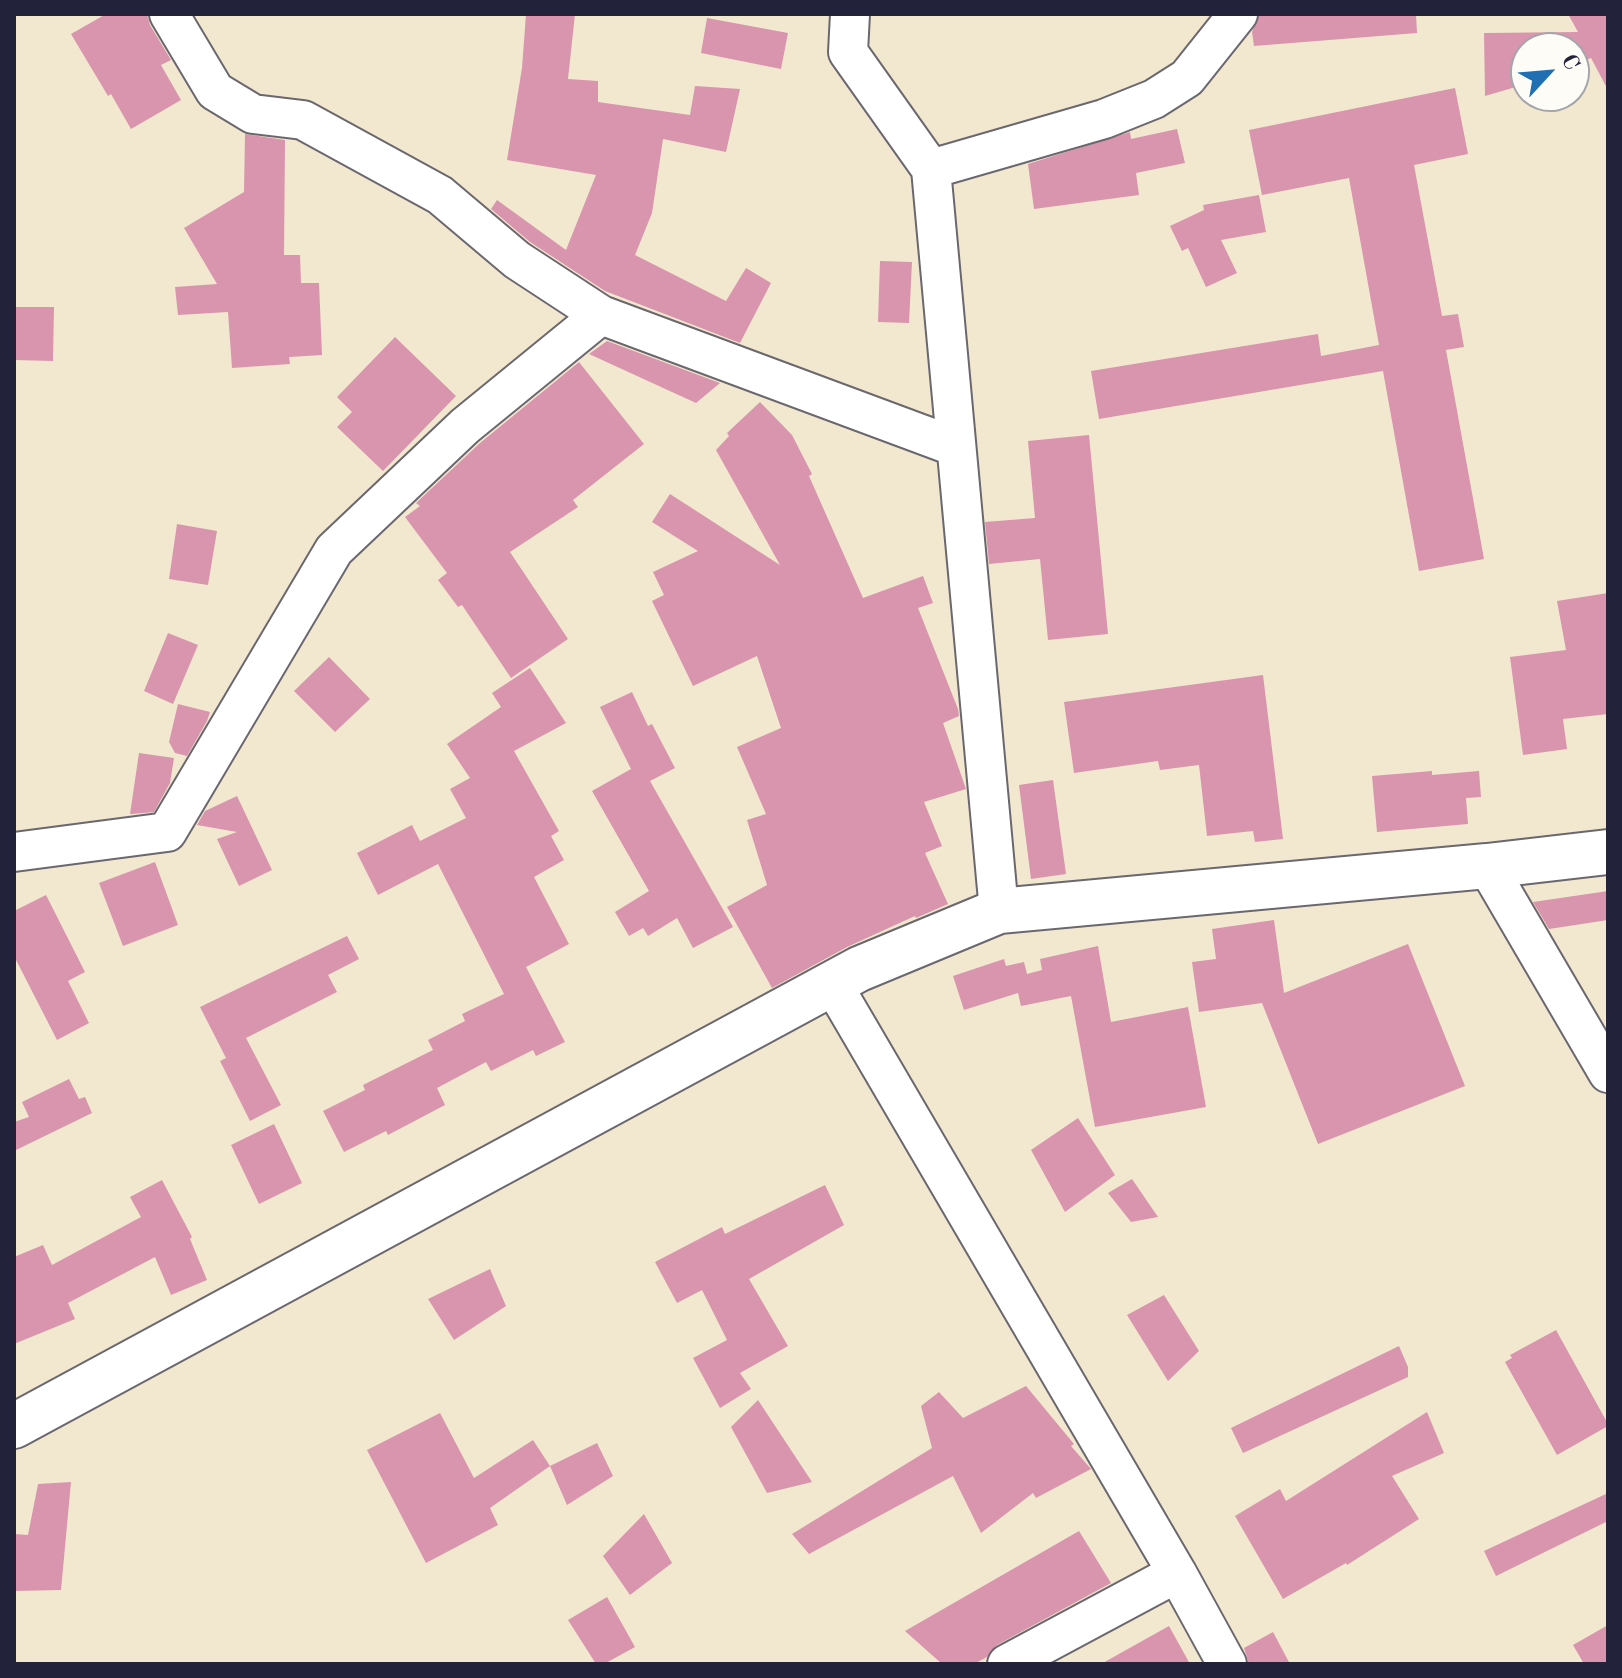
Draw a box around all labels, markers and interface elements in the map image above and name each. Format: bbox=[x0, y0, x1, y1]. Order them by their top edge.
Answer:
north arrow bbox=[1510, 32, 1590, 112]
text: С bbox=[1557, 51, 1583, 74]

